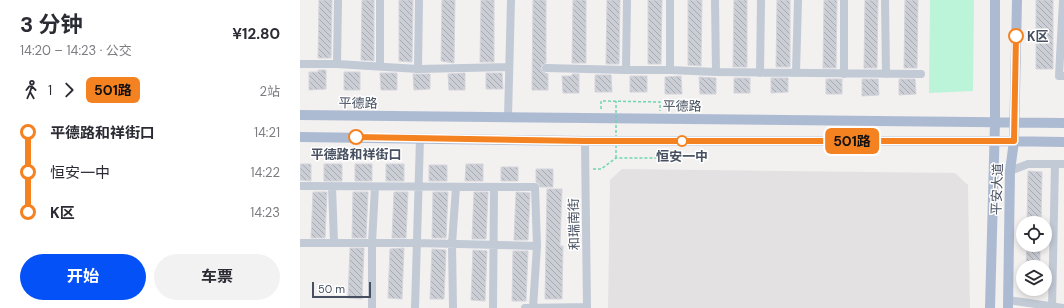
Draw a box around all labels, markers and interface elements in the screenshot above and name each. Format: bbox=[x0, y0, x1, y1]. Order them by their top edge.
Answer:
text: 3 分钟 bbox=[20, 10, 82, 39]
text: ¥12.80 bbox=[232, 24, 280, 44]
marker: K区 bbox=[1008, 28, 1024, 44]
place label: K区 bbox=[1027, 28, 1049, 45]
text: 14:20 – 14:23 · 公交 bbox=[20, 42, 132, 59]
icon: walk bbox=[20, 79, 42, 101]
icon: forward bbox=[58, 79, 80, 101]
text: 501路 bbox=[94, 81, 132, 99]
text: 1 bbox=[48, 82, 52, 99]
text: 2站 bbox=[260, 83, 280, 100]
street label: 平德路 bbox=[338, 94, 378, 112]
street label: 平德路 bbox=[662, 97, 702, 115]
text: 平德路和祥街口 bbox=[50, 123, 155, 143]
text: 14:21 bbox=[254, 124, 280, 141]
line badge: 501路 bbox=[824, 128, 880, 154]
marker: 平德路和祥街口 bbox=[348, 129, 364, 145]
text: 501路 bbox=[833, 132, 871, 150]
marker: 恒安一中 bbox=[676, 135, 688, 147]
place label: 平德路和祥街口 bbox=[310, 146, 402, 163]
place label: 恒安一中 bbox=[656, 148, 708, 165]
text: 恒安一中 bbox=[50, 163, 110, 183]
street label: 平安大道 bbox=[988, 163, 1006, 215]
text: 14:22 bbox=[250, 164, 280, 181]
street label: 和瑞南街 bbox=[565, 198, 583, 250]
text: K区 bbox=[50, 203, 75, 223]
text: 14:23 bbox=[250, 204, 280, 221]
map controls bbox=[1016, 216, 1052, 296]
button: locate bbox=[1016, 216, 1052, 252]
button: 开始 bbox=[20, 254, 146, 300]
button: 车票 bbox=[154, 254, 280, 300]
button: layers bbox=[1016, 260, 1052, 296]
scale bar bbox=[312, 280, 371, 299]
text: 50 m bbox=[318, 282, 345, 296]

